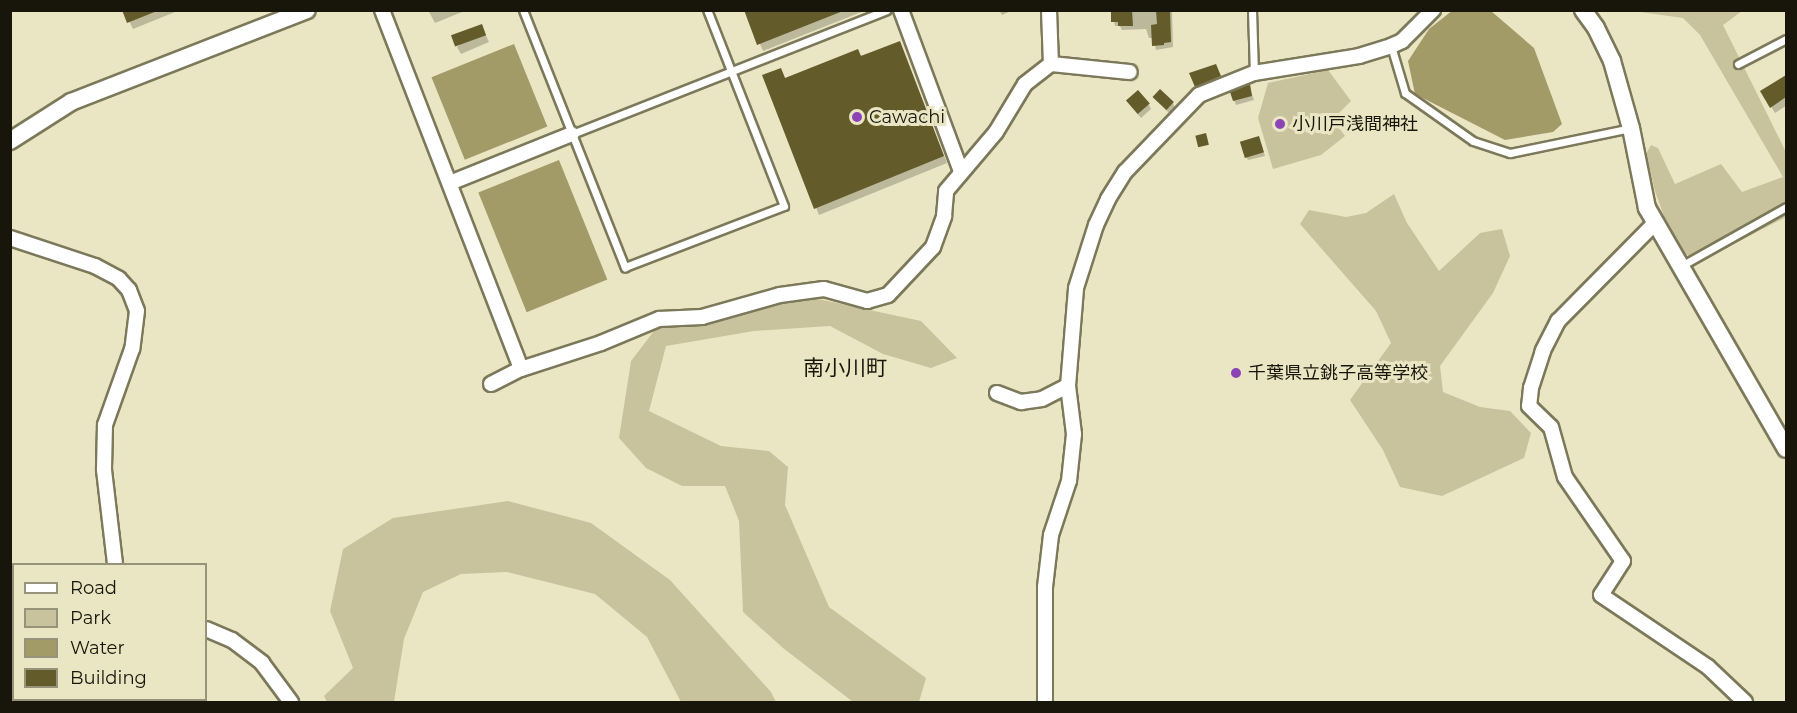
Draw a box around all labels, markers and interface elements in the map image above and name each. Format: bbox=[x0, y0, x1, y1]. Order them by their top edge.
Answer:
place label: Cawachi bbox=[869, 106, 945, 128]
marker: Cawachi bbox=[850, 110, 864, 124]
place label: 小川戸浅間神社 bbox=[1292, 113, 1418, 135]
marker: 小川戸浅間神社 bbox=[1273, 117, 1287, 131]
district label: 南小川町 bbox=[803, 355, 887, 381]
place label: 千葉県立銚子高等学校 bbox=[1248, 362, 1428, 384]
marker: 千葉県立銚子高等学校 bbox=[1229, 366, 1243, 380]
legend bbox=[12, 563, 207, 701]
text: Road bbox=[70, 577, 117, 599]
text: Park bbox=[70, 607, 111, 629]
text: Water bbox=[70, 637, 125, 659]
text: Building bbox=[70, 667, 147, 689]

